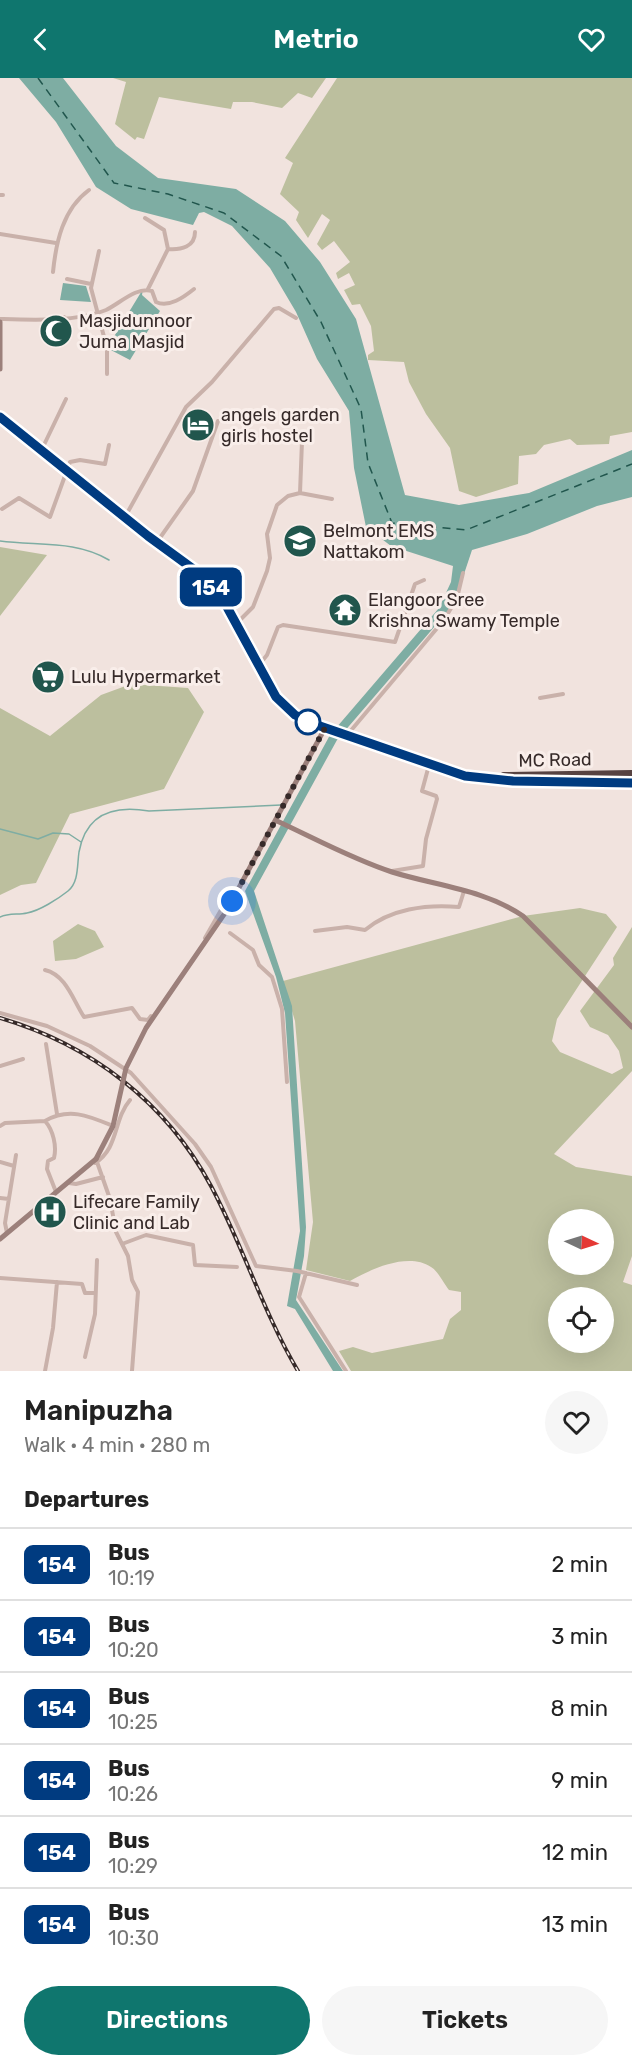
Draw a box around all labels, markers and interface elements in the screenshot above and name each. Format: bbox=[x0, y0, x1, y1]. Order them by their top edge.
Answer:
icon: back bbox=[24, 23, 57, 56]
text: Metrio bbox=[273, 23, 359, 55]
icon: heart bbox=[575, 23, 608, 56]
place label: Masjidunnoor Juma Masjid bbox=[79, 310, 192, 353]
mosque icon: Masjidunnoor Juma Masjid bbox=[38, 313, 74, 349]
place label: angels garden girls hostel bbox=[221, 404, 340, 447]
hotel icon: angels garden girls hostel bbox=[180, 407, 216, 443]
place label: Belmont EMS Nattakom bbox=[323, 520, 434, 563]
school or university icon: Belmont EMS Nattakom bbox=[282, 523, 318, 559]
line badge: 154 bbox=[176, 568, 246, 606]
text: 154 bbox=[192, 575, 230, 600]
place label: Elangoor Sree Krishna Swamy Temple bbox=[368, 589, 560, 632]
temple icon: Elangoor Sree Krishna Swamy Temple bbox=[327, 592, 363, 628]
supermarket icon: Lulu Hypermarket bbox=[30, 659, 66, 695]
place label: Lulu Hypermarket bbox=[71, 666, 220, 688]
unlabelled marker bbox=[295, 709, 321, 735]
street label: MC Road bbox=[518, 748, 592, 772]
your location bbox=[217, 886, 247, 916]
place label: Lifecare Family Clinic and Lab bbox=[73, 1191, 200, 1234]
hospital icon: Lifecare Family Clinic and Lab bbox=[32, 1194, 68, 1230]
north arrow bbox=[548, 1209, 614, 1275]
map controls bbox=[548, 1209, 614, 1353]
button: locate bbox=[548, 1287, 614, 1353]
button: heart bbox=[545, 1391, 608, 1454]
text: Manipuzha bbox=[24, 1394, 173, 1427]
text: Walk · 4 min · 280 m bbox=[24, 1433, 210, 1457]
text: Departures bbox=[24, 1486, 149, 1513]
text: Bus bbox=[108, 1539, 150, 1566]
text: 2 min bbox=[551, 1551, 608, 1578]
text: 154 bbox=[38, 1552, 76, 1577]
text: 10:19 bbox=[108, 1566, 155, 1590]
text: Bus bbox=[108, 1611, 150, 1638]
text: 3 min bbox=[551, 1623, 608, 1650]
text: 154 bbox=[38, 1624, 76, 1649]
text: 10:20 bbox=[108, 1638, 159, 1662]
text: Bus bbox=[108, 1683, 150, 1710]
text: 8 min bbox=[550, 1695, 608, 1722]
text: 154 bbox=[38, 1696, 76, 1721]
text: 10:25 bbox=[108, 1710, 158, 1734]
text: Bus bbox=[108, 1755, 150, 1782]
text: 9 min bbox=[551, 1767, 608, 1794]
text: 154 bbox=[38, 1768, 76, 1793]
text: 10:26 bbox=[108, 1782, 158, 1806]
text: Bus bbox=[108, 1827, 150, 1854]
text: 12 min bbox=[542, 1839, 608, 1866]
text: 154 bbox=[38, 1840, 76, 1865]
text: 10:29 bbox=[108, 1854, 158, 1878]
text: Bus bbox=[108, 1899, 150, 1926]
text: 13 min bbox=[542, 1911, 608, 1938]
text: 154 bbox=[38, 1912, 76, 1937]
text: 10:30 bbox=[108, 1926, 159, 1950]
button: Directions bbox=[24, 1986, 310, 2055]
button: Tickets bbox=[322, 1986, 608, 2055]

